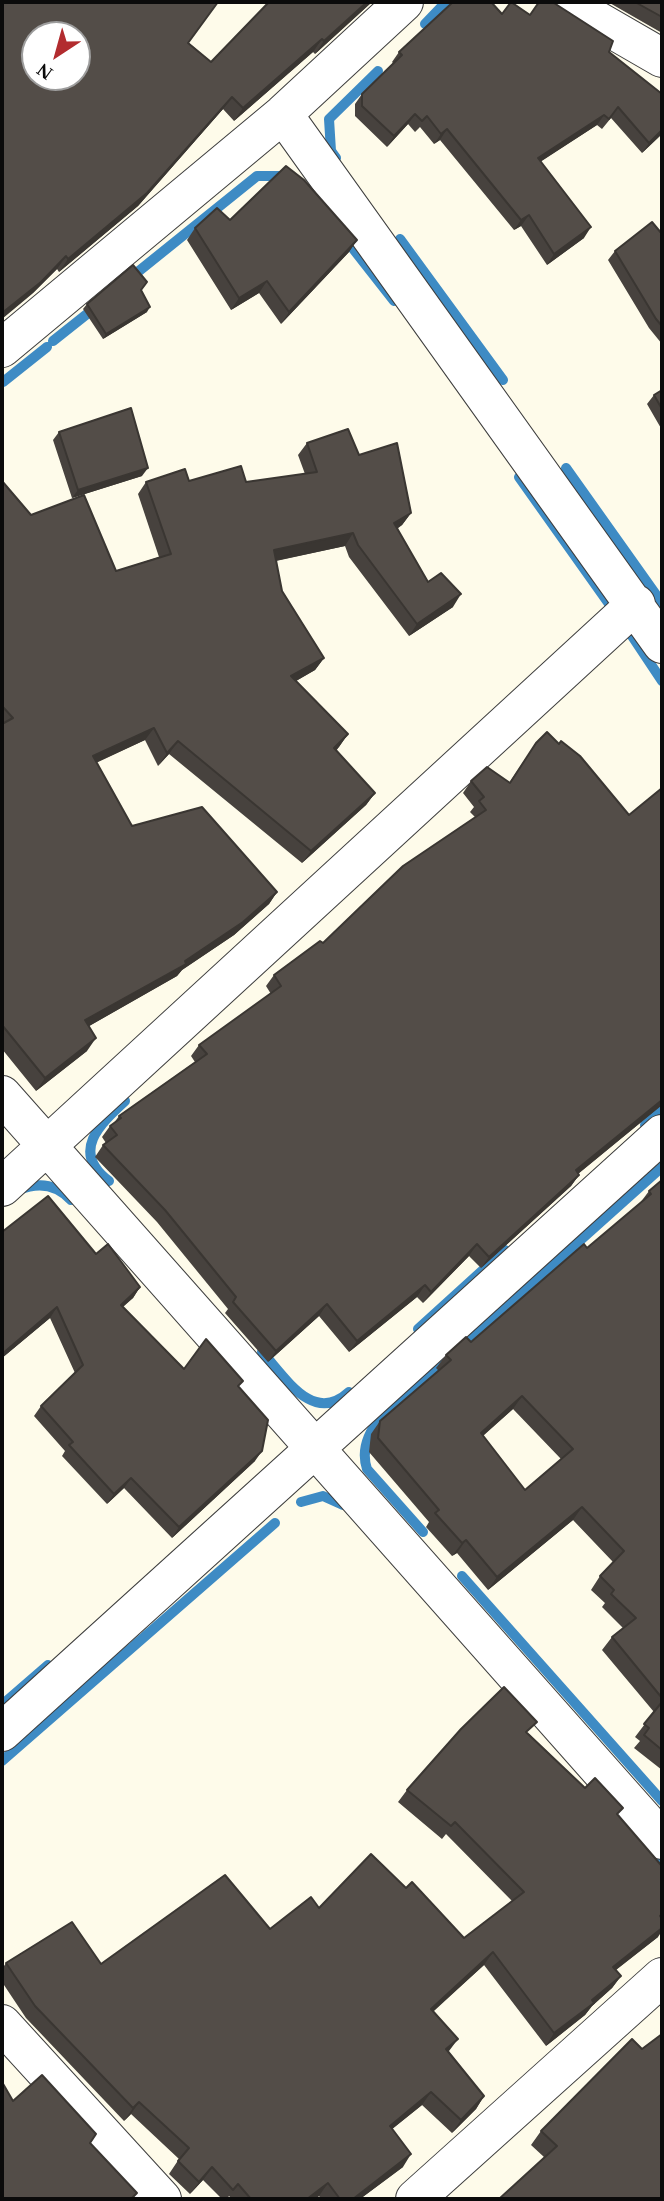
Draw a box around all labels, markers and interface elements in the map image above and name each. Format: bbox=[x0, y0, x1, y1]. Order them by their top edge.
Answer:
north arrow bbox=[21, 21, 91, 91]
text: N bbox=[33, 59, 56, 84]

